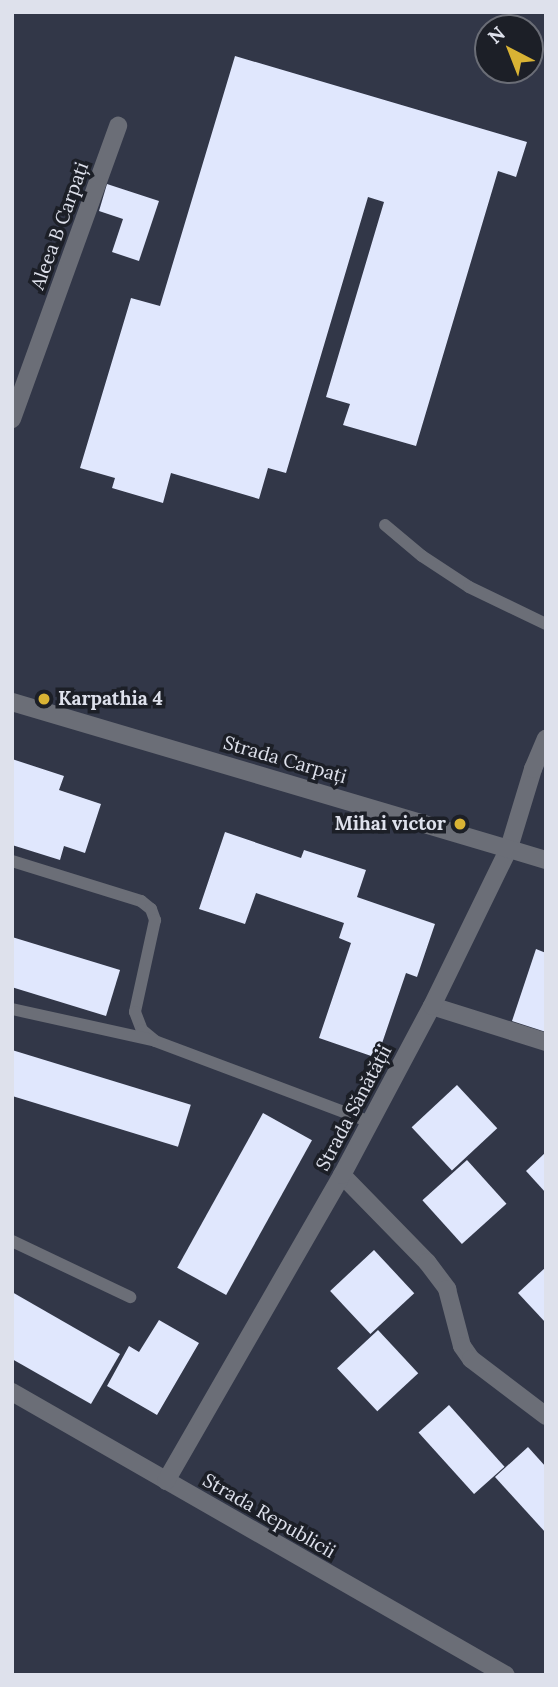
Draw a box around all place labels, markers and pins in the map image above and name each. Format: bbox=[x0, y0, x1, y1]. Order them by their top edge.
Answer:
place label: Karpathia 4 bbox=[58, 688, 163, 710]
marker: Karpathia 4 bbox=[36, 691, 52, 707]
place label: Mihai victor bbox=[335, 813, 446, 835]
marker: Mihai victor bbox=[452, 816, 468, 832]

